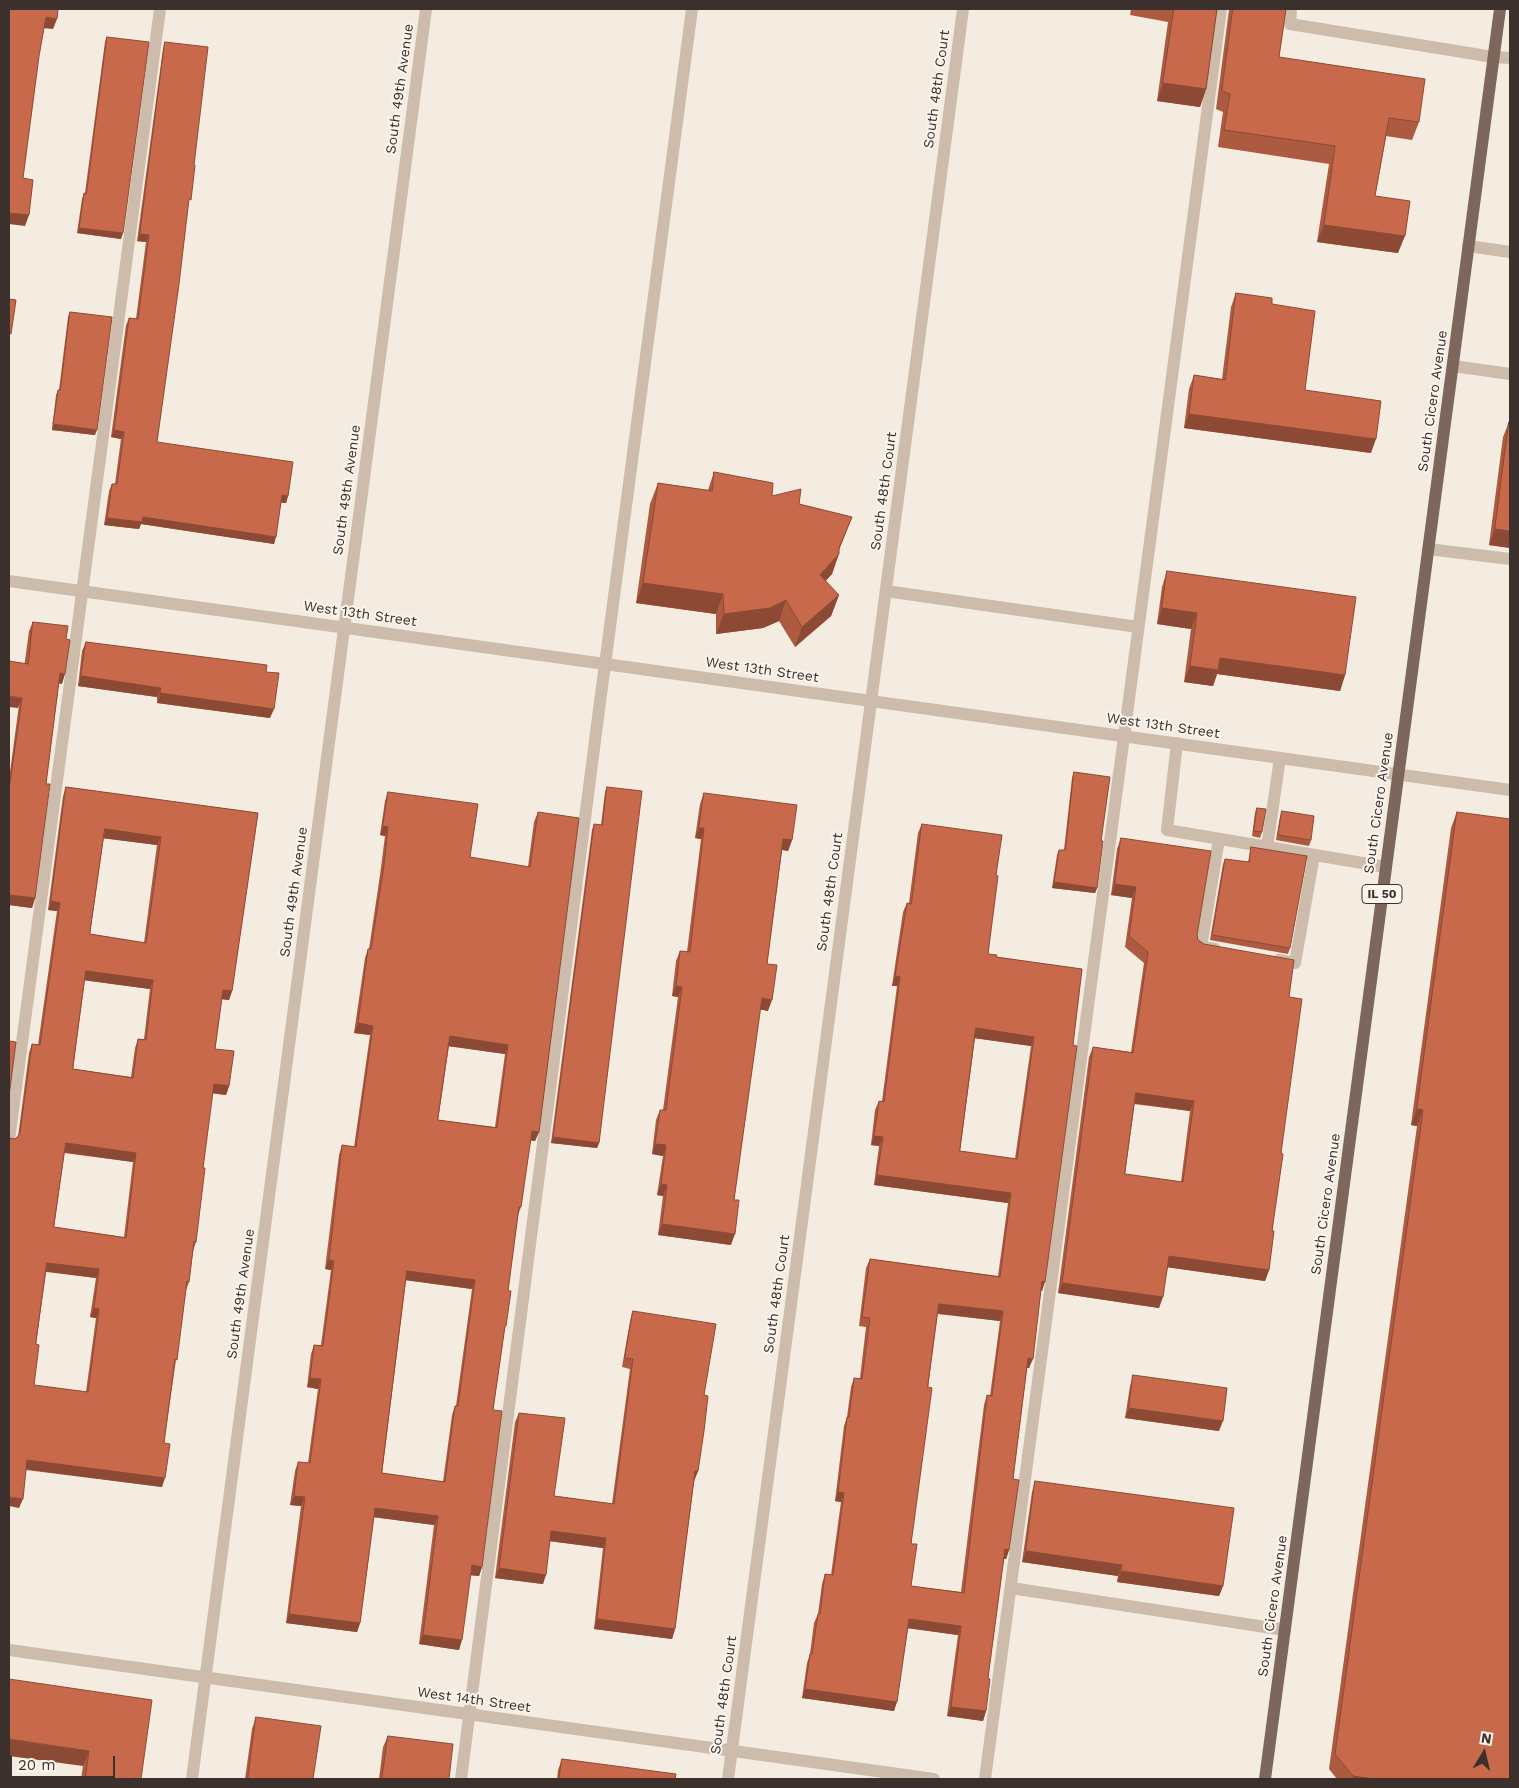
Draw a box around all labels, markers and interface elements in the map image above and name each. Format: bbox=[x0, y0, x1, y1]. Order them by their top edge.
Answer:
street label: South 49th Avenue bbox=[383, 23, 417, 155]
street label: South 48th Court bbox=[920, 29, 954, 149]
street label: South Cicero Avenue bbox=[1415, 329, 1451, 473]
street label: South 49th Avenue bbox=[330, 424, 364, 556]
street label: South 48th Court bbox=[867, 431, 901, 551]
street label: West 13th Street bbox=[302, 598, 418, 630]
street label: West 13th Street bbox=[704, 654, 820, 686]
street label: West 13th Street bbox=[1105, 710, 1221, 742]
street label: South Cicero Avenue bbox=[1361, 731, 1397, 875]
street label: South 49th Avenue bbox=[277, 826, 311, 958]
street label: South 48th Court bbox=[813, 832, 847, 952]
road number: IL 50 bbox=[1362, 884, 1402, 904]
street label: South Cicero Avenue bbox=[1308, 1132, 1344, 1276]
street label: South 49th Avenue bbox=[224, 1228, 258, 1360]
street label: South 48th Court bbox=[760, 1234, 794, 1354]
street label: South Cicero Avenue bbox=[1255, 1534, 1291, 1678]
street label: South 48th Court bbox=[707, 1635, 741, 1755]
street label: West 14th Street bbox=[416, 1684, 532, 1716]
north arrow bbox=[1459, 1728, 1509, 1778]
text: N bbox=[1480, 1729, 1493, 1747]
scale bar bbox=[12, 1746, 118, 1778]
text: 20 m bbox=[18, 1756, 56, 1774]

